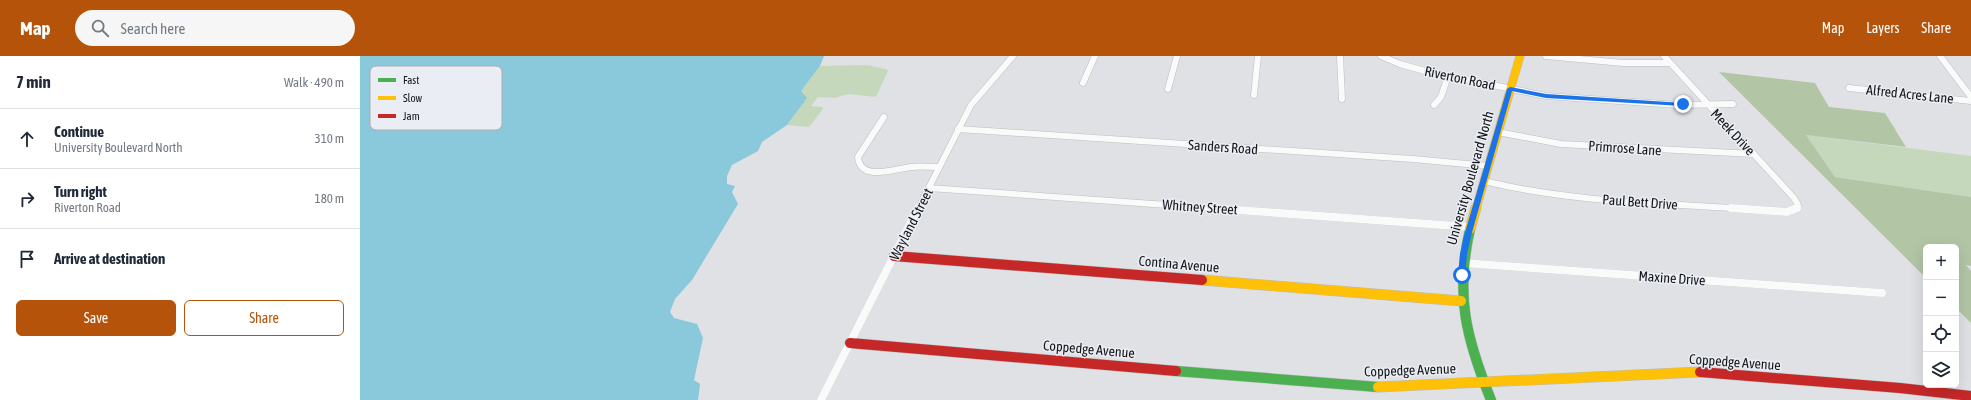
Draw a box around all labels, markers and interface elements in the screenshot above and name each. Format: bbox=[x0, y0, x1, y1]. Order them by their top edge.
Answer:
search box bbox=[75, 10, 355, 46]
text: Map bbox=[20, 17, 51, 39]
icon: search bbox=[89, 17, 111, 39]
text: Search here bbox=[121, 20, 185, 37]
text: Map bbox=[1822, 20, 1844, 36]
text: Layers bbox=[1866, 20, 1899, 36]
text: Share bbox=[1921, 20, 1951, 36]
street label: Riverton Road bbox=[1423, 63, 1497, 93]
legend bbox=[370, 66, 502, 130]
text: 7 min bbox=[16, 72, 51, 92]
text: Fast bbox=[403, 74, 419, 86]
text: Walk · 490 m bbox=[284, 75, 344, 90]
street label: Alfred Acres Lane bbox=[1865, 81, 1955, 107]
text: Slow bbox=[403, 92, 422, 104]
route end bbox=[1674, 95, 1692, 113]
street label: Meek Drive bbox=[1708, 106, 1758, 158]
street label: University Boulevard North bbox=[1443, 109, 1497, 247]
text: Jam bbox=[403, 110, 420, 122]
text: Continue bbox=[54, 123, 104, 140]
icon: ahead bbox=[16, 128, 38, 150]
text: 310 m bbox=[315, 131, 344, 146]
street label: Sanders Road bbox=[1188, 137, 1258, 157]
street label: Primrose Lane bbox=[1588, 137, 1662, 159]
text: University Boulevard North bbox=[54, 140, 183, 155]
text: Turn right bbox=[54, 183, 107, 200]
street label: Wayland Street bbox=[886, 185, 936, 263]
icon: right bbox=[16, 188, 38, 210]
text: 180 m bbox=[315, 191, 344, 206]
street label: Paul Bett Drive bbox=[1602, 191, 1678, 213]
street label: Whitney Street bbox=[1162, 196, 1238, 218]
text: Riverton Road bbox=[54, 200, 121, 215]
map controls bbox=[1923, 244, 1959, 388]
button: + bbox=[1923, 244, 1959, 280]
icon: arrive bbox=[16, 248, 38, 270]
text: Arrive at destination bbox=[54, 250, 165, 267]
street label: Contina Avenue bbox=[1138, 253, 1220, 275]
route start bbox=[1453, 266, 1471, 284]
street label: Maxine Drive bbox=[1638, 268, 1706, 288]
button: − bbox=[1923, 280, 1959, 316]
button: Save bbox=[16, 300, 176, 336]
button: Share bbox=[184, 300, 344, 336]
button: locate bbox=[1923, 316, 1959, 352]
street label: Coppedge Avenue bbox=[1043, 337, 1135, 361]
street label: Coppedge Avenue bbox=[1689, 351, 1781, 373]
button: layers bbox=[1923, 352, 1959, 388]
street label: Coppedge Avenue bbox=[1364, 360, 1456, 380]

